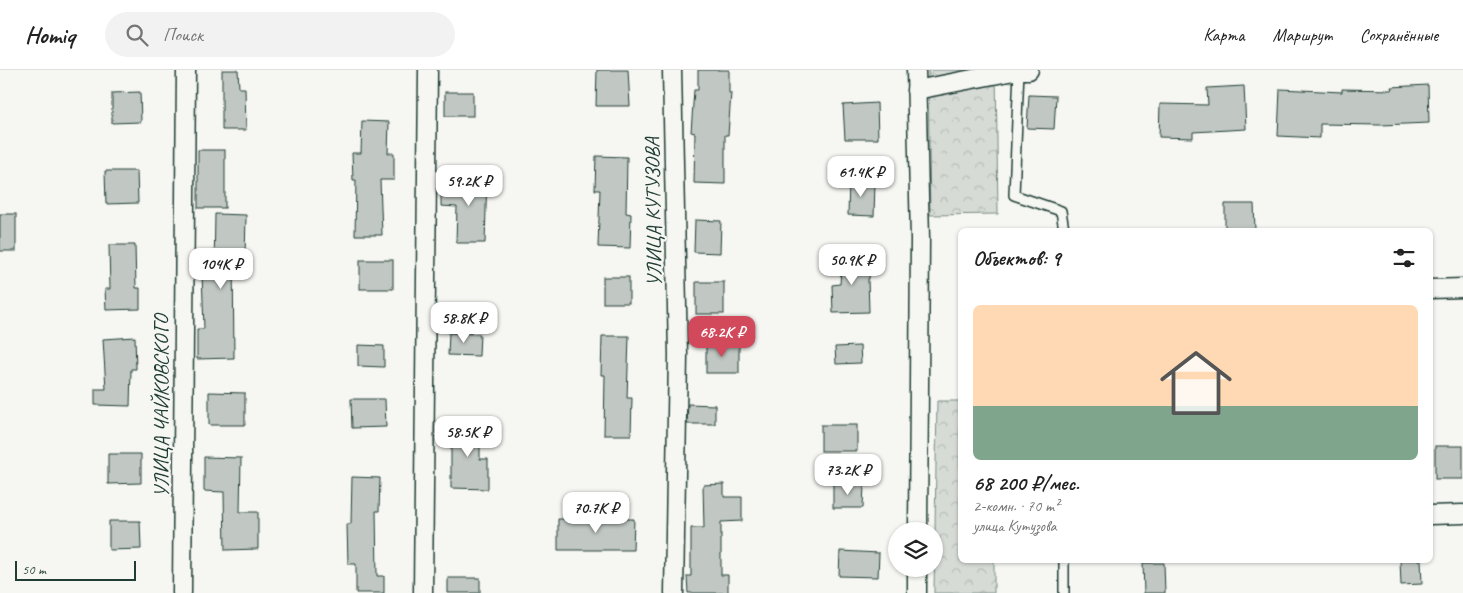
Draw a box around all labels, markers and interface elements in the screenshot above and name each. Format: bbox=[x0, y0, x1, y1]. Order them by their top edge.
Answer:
search box bbox=[105, 12, 455, 57]
text: Homiq bbox=[25, 20, 75, 50]
icon: search bbox=[123, 21, 151, 49]
text: Поиск bbox=[163, 23, 203, 47]
text: Карта bbox=[1203, 24, 1244, 46]
text: Маршрут bbox=[1272, 24, 1332, 46]
text: Сохранённые bbox=[1360, 24, 1438, 46]
street label: УЛИЦА КУТУЗОВА bbox=[639, 136, 667, 287]
pin: 61.4K ₽ bbox=[815, 156, 907, 198]
text: 61.4K ₽ bbox=[838, 162, 884, 182]
pin: 59.2K ₽ bbox=[423, 164, 515, 207]
text: 59.2K ₽ bbox=[447, 171, 491, 191]
pin: 50.9K ₽ bbox=[806, 244, 898, 286]
icon: filters bbox=[1390, 244, 1418, 272]
text: Объектов: 9 bbox=[973, 245, 1061, 271]
pin: 104K ₽ bbox=[180, 248, 262, 290]
text: 50.9K ₽ bbox=[830, 250, 874, 270]
text: 104K ₽ bbox=[200, 254, 242, 274]
pin: 58.8K ₽ bbox=[418, 302, 510, 344]
text: 58.8K ₽ bbox=[442, 308, 486, 328]
street label: УЛИЦА ЧАЙКОВСКОГО bbox=[148, 312, 174, 497]
pin: 68.2K ₽ bbox=[676, 316, 768, 358]
text: 68.2K ₽ bbox=[699, 322, 745, 342]
icon: home bbox=[1151, 338, 1241, 428]
pin: 58.5K ₽ bbox=[422, 416, 514, 458]
text: 58.5K ₽ bbox=[446, 422, 490, 442]
pin: 73.2K ₽ bbox=[802, 454, 894, 496]
text: 73.2K ₽ bbox=[826, 460, 870, 480]
text: 68 200 ₽/мес. bbox=[973, 470, 1079, 496]
pin: 70.7K ₽ bbox=[550, 492, 642, 534]
text: 2-комн. · 70 m² bbox=[973, 496, 1059, 516]
text: 70.7K ₽ bbox=[574, 498, 618, 518]
text: улица Кутузова bbox=[973, 516, 1057, 536]
map controls bbox=[888, 522, 943, 577]
button: layers bbox=[888, 522, 943, 577]
scale bar bbox=[15, 558, 136, 581]
text: 50 m bbox=[22, 561, 46, 578]

